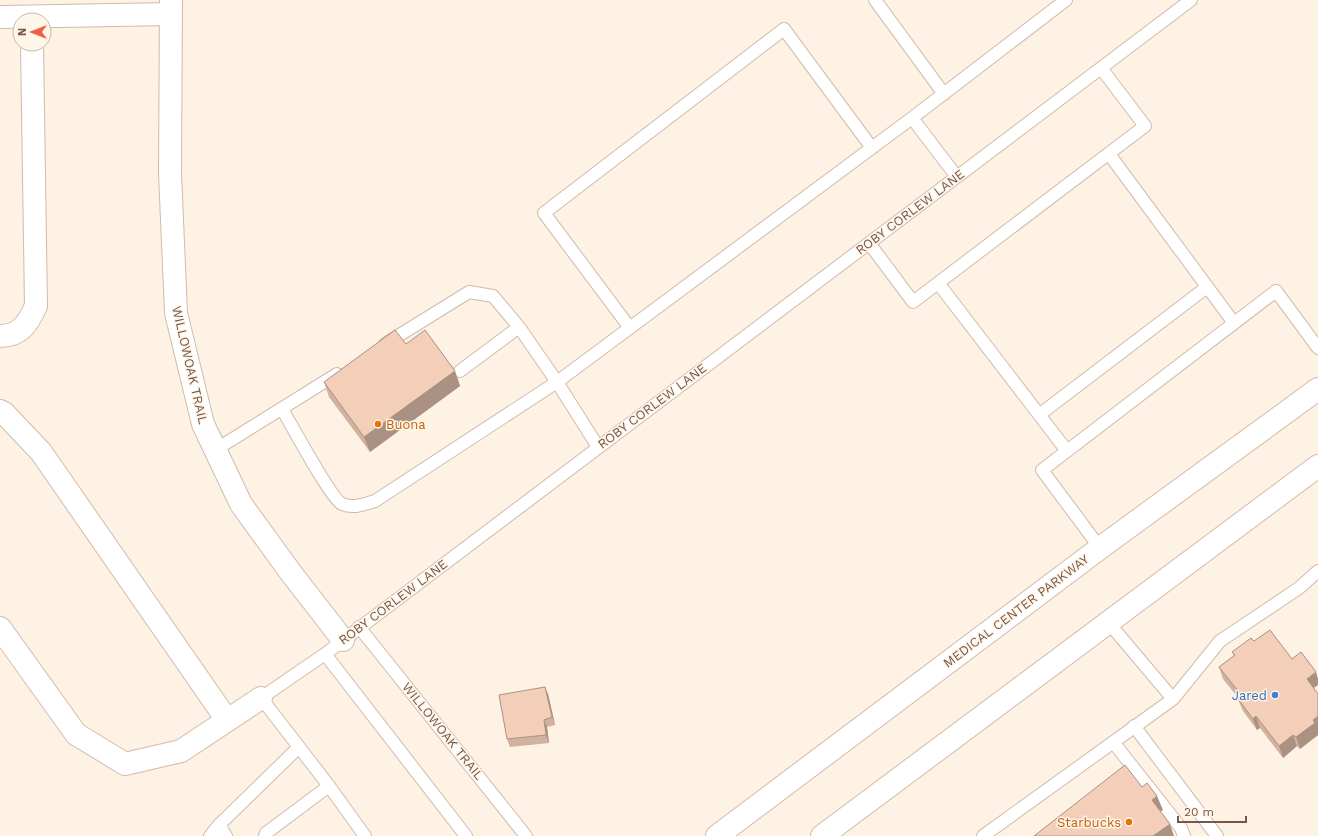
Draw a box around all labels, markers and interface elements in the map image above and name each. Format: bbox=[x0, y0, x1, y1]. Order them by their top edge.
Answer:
north arrow bbox=[12, 12, 52, 52]
text: N bbox=[16, 28, 29, 36]
street label: ROBY CORLEW LANE bbox=[853, 166, 967, 258]
street label: WILLOWOAK TRAIL bbox=[169, 304, 211, 426]
street label: ROBY CORLEW LANE bbox=[595, 360, 709, 452]
place label: Buona bbox=[386, 417, 426, 432]
marker: Buona bbox=[373, 419, 383, 429]
street label: MEDICAL CENTER PARKWAY bbox=[940, 551, 1092, 671]
street label: ROBY CORLEW LANE bbox=[336, 556, 450, 648]
street label: WILLOWOAK TRAIL bbox=[399, 679, 487, 783]
place label: Jared bbox=[1232, 688, 1267, 703]
marker: Jared bbox=[1270, 690, 1280, 700]
scale bar bbox=[1178, 798, 1246, 824]
text: 20 m bbox=[1184, 805, 1214, 819]
place label: Starbucks bbox=[1057, 815, 1121, 830]
marker: Starbucks bbox=[1124, 817, 1134, 827]

